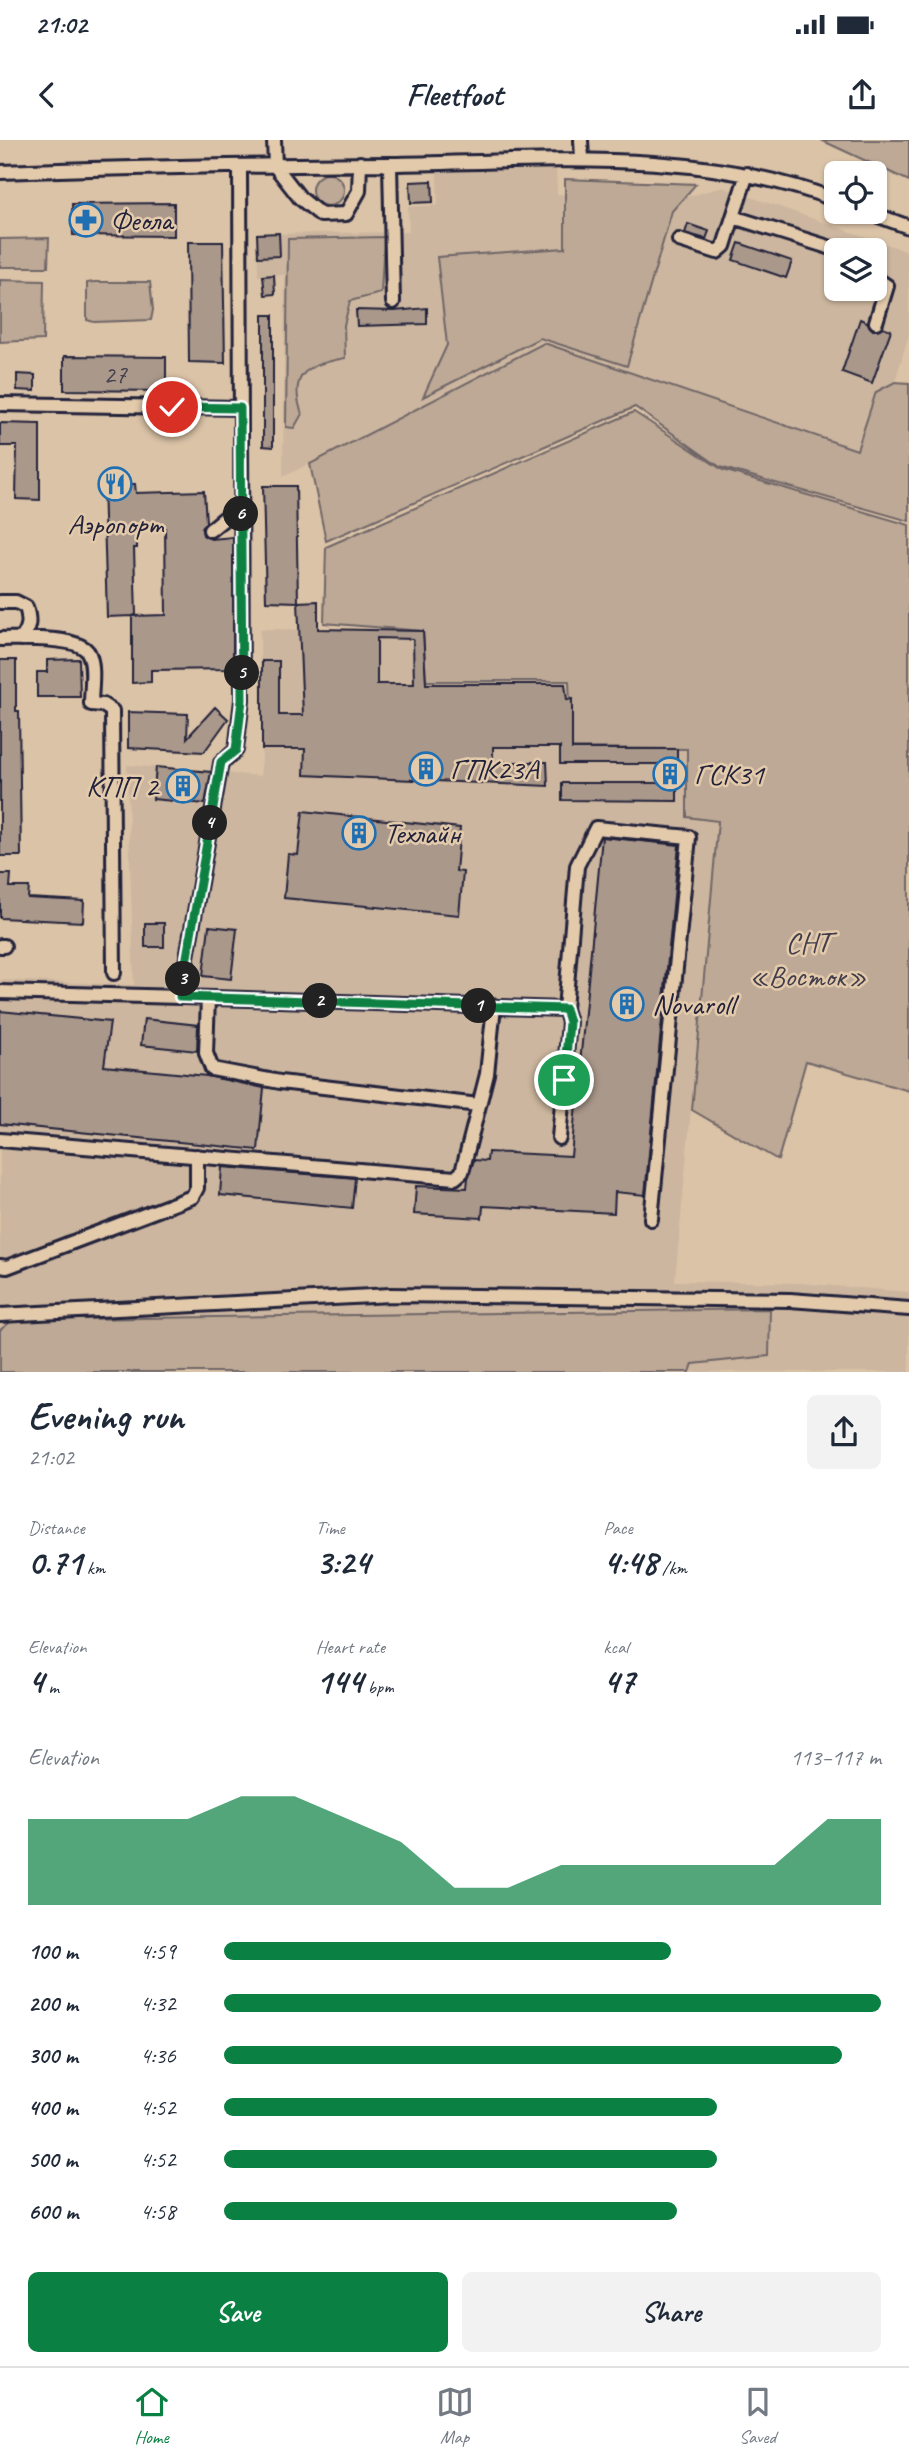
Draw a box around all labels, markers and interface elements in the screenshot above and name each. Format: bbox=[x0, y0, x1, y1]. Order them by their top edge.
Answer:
text: 21:02 bbox=[35, 8, 87, 41]
text: Fleetfoot bbox=[406, 74, 503, 115]
icon: back bbox=[28, 76, 66, 114]
icon: share bbox=[843, 76, 881, 114]
map controls bbox=[824, 161, 887, 301]
button: locate bbox=[824, 161, 887, 224]
pharmacy icon: Феола bbox=[67, 201, 105, 239]
place label: Феола bbox=[110, 201, 175, 239]
button: layers bbox=[824, 238, 887, 301]
house number: 27 bbox=[103, 358, 128, 391]
pin bbox=[142, 377, 202, 437]
icon: check bbox=[153, 388, 191, 426]
restaurant icon: Аэропорт bbox=[96, 465, 134, 503]
pin: 6 bbox=[224, 496, 258, 532]
text: 6 bbox=[236, 501, 245, 525]
place label: Аэропорт bbox=[68, 505, 165, 543]
pin: 5 bbox=[224, 656, 260, 690]
text: 5 bbox=[237, 660, 246, 684]
building icon: ГПК23А bbox=[407, 750, 445, 788]
place label: ГПК23А bbox=[450, 750, 541, 788]
building icon: ГСК31 bbox=[651, 755, 689, 793]
place label: ГСК31 bbox=[694, 755, 766, 793]
place label: КПП 2 bbox=[86, 767, 160, 805]
building icon: КПП 2 bbox=[164, 767, 202, 805]
pin: 4 bbox=[192, 806, 228, 840]
text: 4 bbox=[205, 810, 214, 834]
building icon: Техлайн bbox=[340, 814, 378, 852]
place label: Техлайн bbox=[384, 814, 462, 852]
park label: СНТ «Восток» bbox=[749, 923, 867, 995]
pin: 3 bbox=[166, 962, 200, 996]
text: 3 bbox=[178, 966, 187, 990]
pin: 2 bbox=[302, 984, 338, 1018]
building icon: Novaroll bbox=[608, 985, 646, 1023]
place label: Novaroll bbox=[652, 985, 739, 1023]
text: 2 bbox=[315, 988, 324, 1012]
pin: 1 bbox=[462, 988, 496, 1024]
text: 1 bbox=[474, 993, 483, 1017]
pin bbox=[534, 1050, 594, 1110]
icon: arrive bbox=[545, 1061, 583, 1099]
text: Evening run bbox=[28, 1393, 184, 1440]
button: share bbox=[807, 1395, 881, 1469]
text: 21:02 bbox=[28, 1443, 74, 1472]
text: Distance bbox=[28, 1516, 85, 1540]
text: Time bbox=[316, 1516, 345, 1540]
text: Pace bbox=[603, 1516, 633, 1540]
text: 0.71 bbox=[28, 1540, 82, 1585]
text: 3:24 bbox=[316, 1540, 370, 1585]
text: 4:48 bbox=[603, 1540, 658, 1585]
text: km bbox=[82, 1556, 105, 1580]
text: /km bbox=[658, 1556, 687, 1580]
text: Elevation bbox=[28, 1635, 86, 1659]
text: Heart rate bbox=[316, 1635, 385, 1659]
text: kcal bbox=[603, 1635, 628, 1659]
text: 4 bbox=[28, 1659, 44, 1704]
text: 144 bbox=[316, 1659, 363, 1704]
text: 47 bbox=[603, 1659, 635, 1704]
text: m bbox=[44, 1675, 59, 1699]
text: bpm bbox=[363, 1675, 394, 1699]
text: Elevation bbox=[28, 1743, 99, 1772]
text: 113–117 m bbox=[790, 1743, 881, 1772]
text: 100 m bbox=[28, 1937, 78, 1966]
text: 4:59 bbox=[140, 1937, 176, 1966]
text: 200 m bbox=[28, 1989, 78, 2018]
text: 4:32 bbox=[140, 1989, 176, 2018]
text: 300 m bbox=[28, 2041, 78, 2070]
text: 4:36 bbox=[140, 2041, 176, 2070]
text: 400 m bbox=[28, 2093, 78, 2122]
text: 4:52 bbox=[140, 2093, 176, 2122]
text: 500 m bbox=[28, 2145, 77, 2174]
text: 4:52 bbox=[140, 2145, 176, 2174]
text: 600 m bbox=[28, 2197, 78, 2226]
text: 4:58 bbox=[140, 2197, 176, 2226]
button: Save bbox=[28, 2272, 448, 2352]
button: Share bbox=[462, 2272, 881, 2352]
tab: Home bbox=[133, 2383, 171, 2449]
tab: Map bbox=[436, 2383, 474, 2449]
tab: Saved bbox=[739, 2383, 777, 2449]

